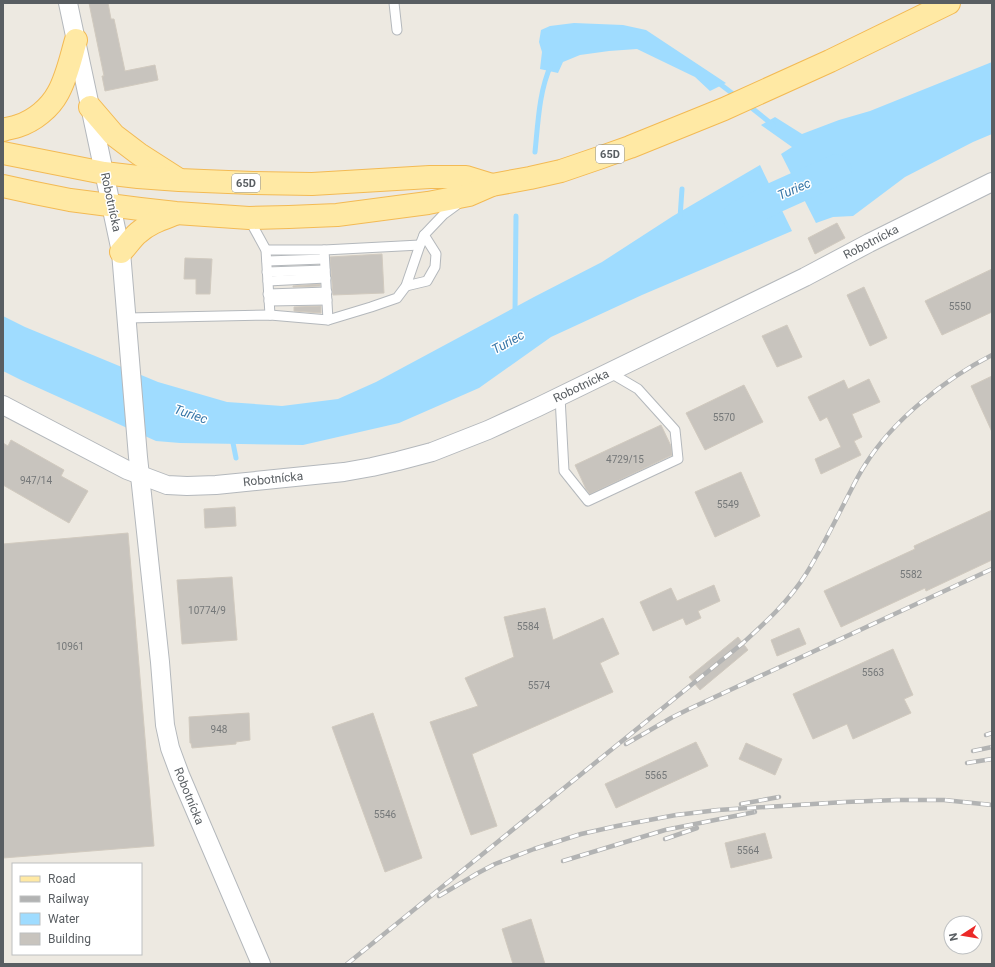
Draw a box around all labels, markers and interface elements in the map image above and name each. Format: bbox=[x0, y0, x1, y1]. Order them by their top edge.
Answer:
road number: 65D bbox=[596, 145, 624, 163]
street label: Robotnícka bbox=[98, 171, 124, 233]
road number: 65D bbox=[232, 174, 260, 192]
water label: Turiec bbox=[775, 175, 813, 203]
street label: Robotnícka bbox=[841, 222, 901, 262]
house number: 5550 bbox=[949, 301, 972, 312]
water label: Turiec bbox=[489, 327, 527, 357]
street label: Robotnícka bbox=[551, 367, 611, 405]
water label: Turiec bbox=[172, 401, 210, 427]
house number: 5570 bbox=[713, 412, 736, 423]
house number: 4729/15 bbox=[606, 454, 644, 465]
street label: Robotnícka bbox=[242, 469, 304, 489]
house number: 947/14 bbox=[20, 475, 52, 486]
house number: 5549 bbox=[717, 499, 739, 510]
house number: 5582 bbox=[900, 569, 923, 580]
house number: 10774/9 bbox=[188, 605, 226, 616]
house number: 5584 bbox=[517, 621, 540, 632]
house number: 10961 bbox=[56, 641, 84, 652]
house number: 5563 bbox=[862, 667, 884, 678]
house number: 5574 bbox=[528, 680, 551, 691]
house number: 948 bbox=[211, 724, 228, 735]
street label: Robotnícka bbox=[171, 765, 207, 827]
house number: 5565 bbox=[645, 770, 668, 781]
house number: 5546 bbox=[374, 809, 397, 820]
house number: 5564 bbox=[737, 845, 760, 856]
legend bbox=[12, 863, 142, 955]
text: Road bbox=[48, 872, 76, 886]
text: Railway bbox=[48, 892, 89, 906]
text: Water bbox=[48, 912, 79, 926]
north arrow bbox=[943, 915, 983, 955]
text: Building bbox=[48, 932, 91, 946]
text: N bbox=[946, 932, 961, 942]

